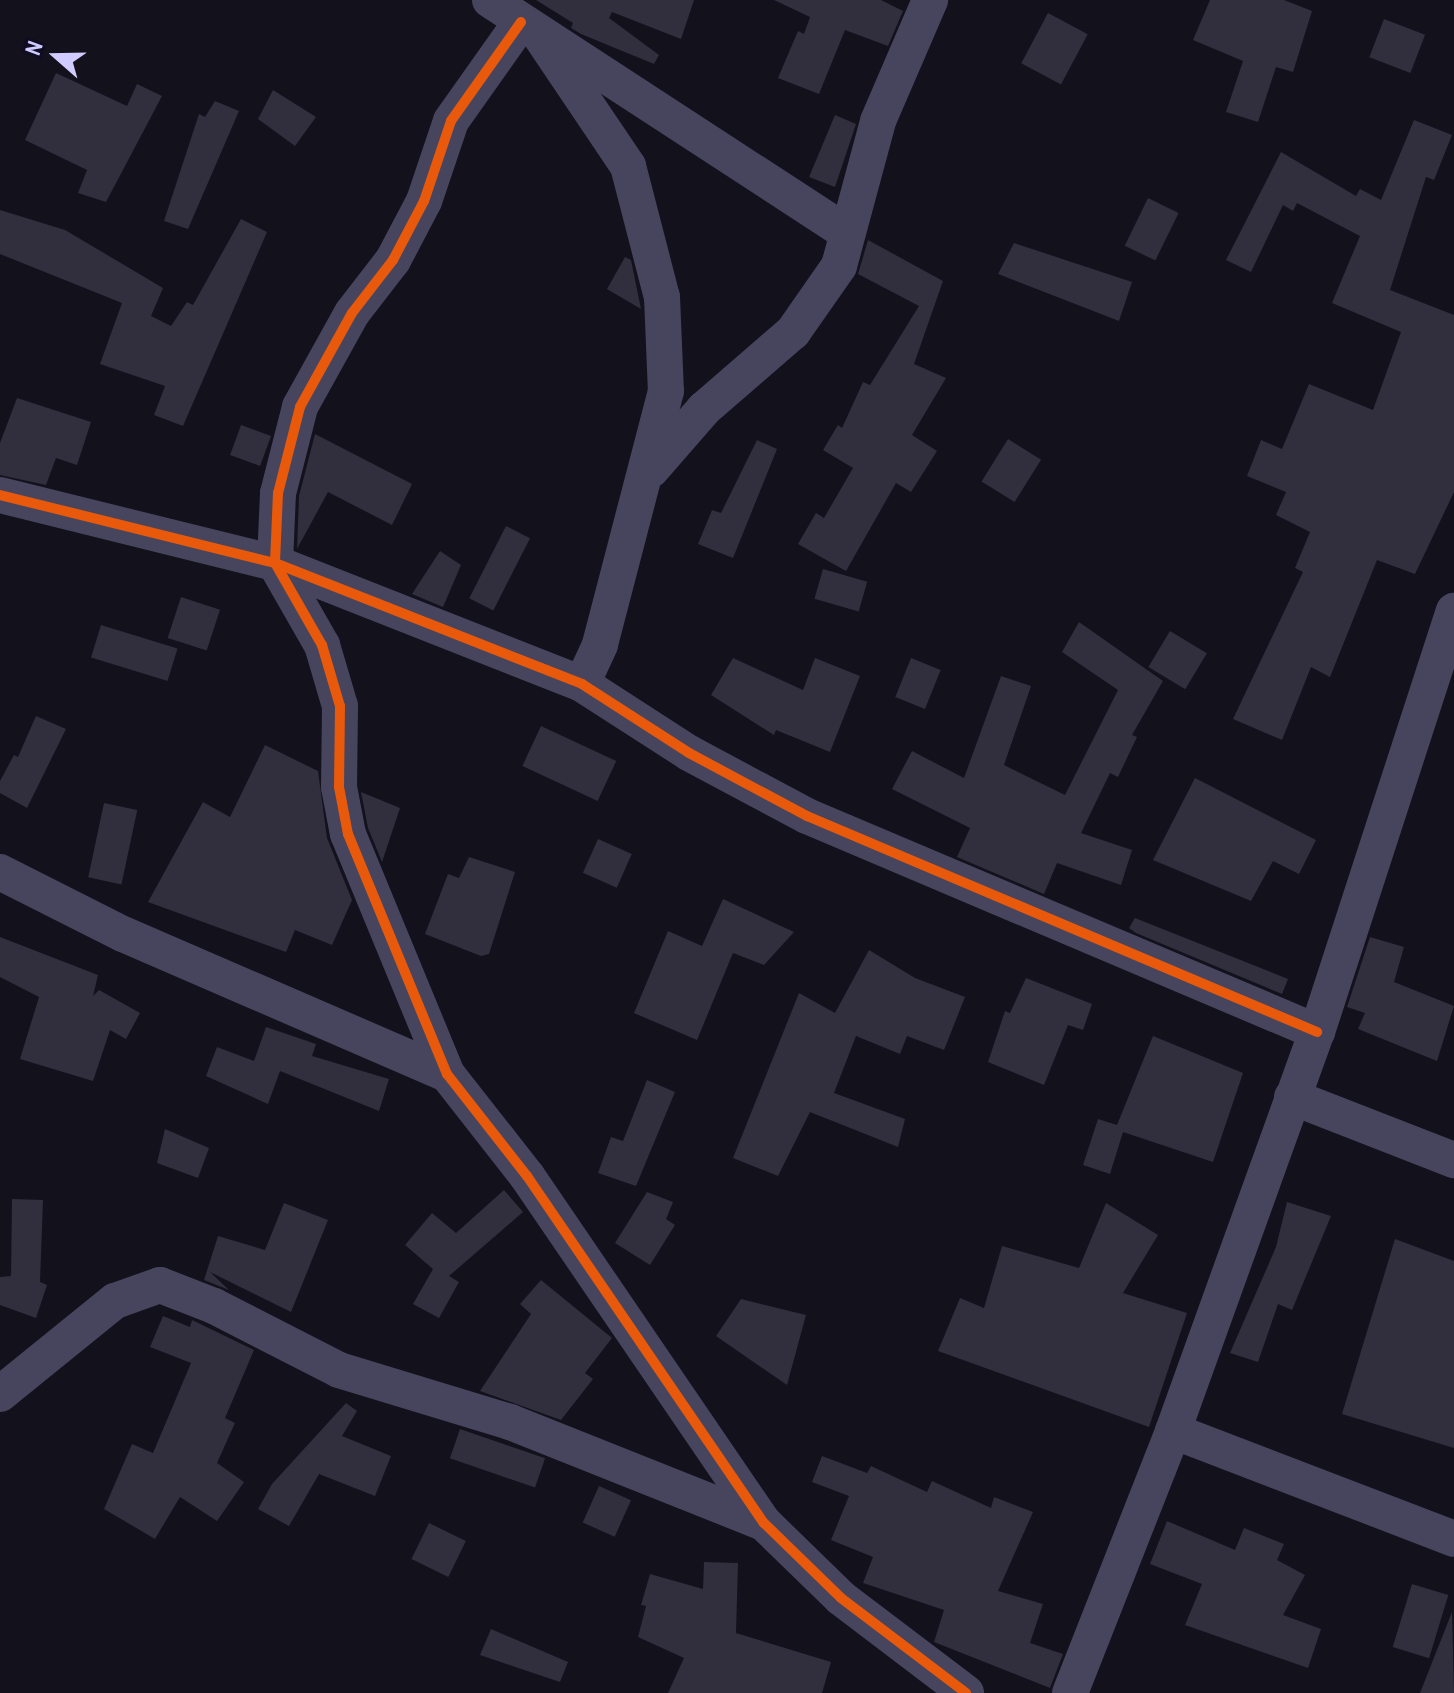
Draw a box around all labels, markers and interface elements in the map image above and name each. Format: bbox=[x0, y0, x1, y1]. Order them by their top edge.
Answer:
north arrow bbox=[16, 16, 96, 96]
text: N bbox=[17, 37, 50, 59]

